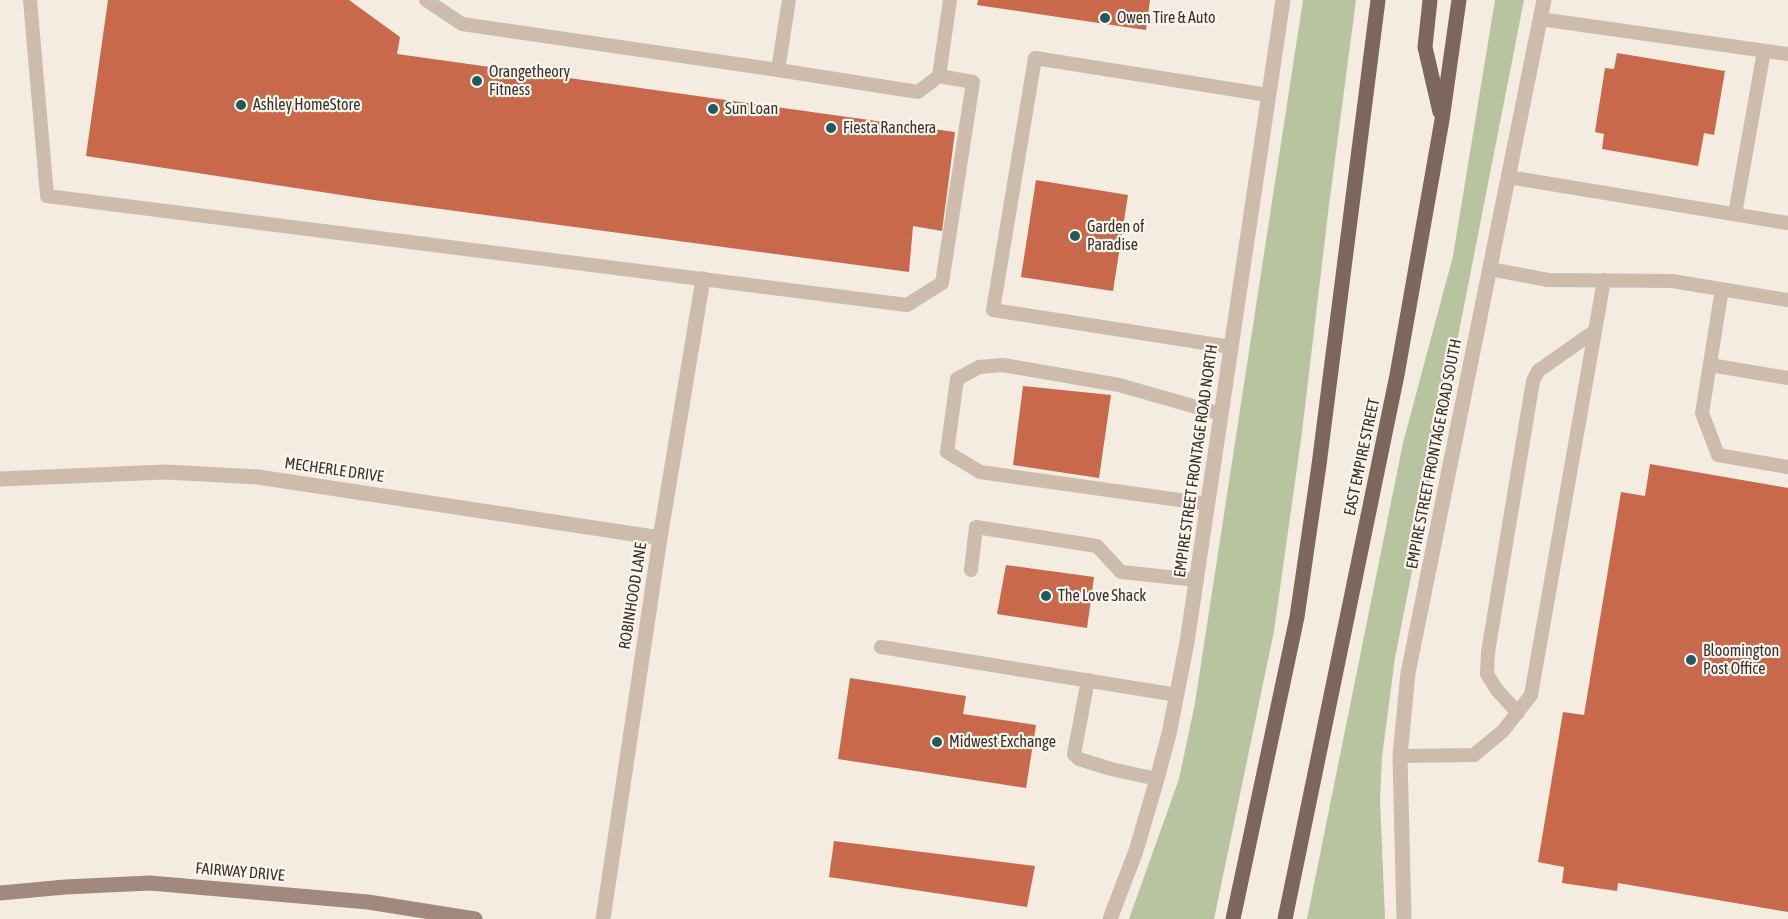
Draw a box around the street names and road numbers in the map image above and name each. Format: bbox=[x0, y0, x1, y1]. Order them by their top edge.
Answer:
street label: EMPIRE STREET FRONTAGE ROAD SOUTH bbox=[1402, 337, 1466, 571]
street label: EMPIRE STREET FRONTAGE ROAD NORTH bbox=[1170, 343, 1222, 579]
street label: EAST EMPIRE STREET bbox=[1340, 397, 1384, 517]
street label: MECHERLE DRIVE bbox=[283, 454, 385, 486]
street label: ROBINHOOD LANE bbox=[615, 541, 651, 651]
street label: FAIRWAY DRIVE bbox=[195, 859, 285, 885]

